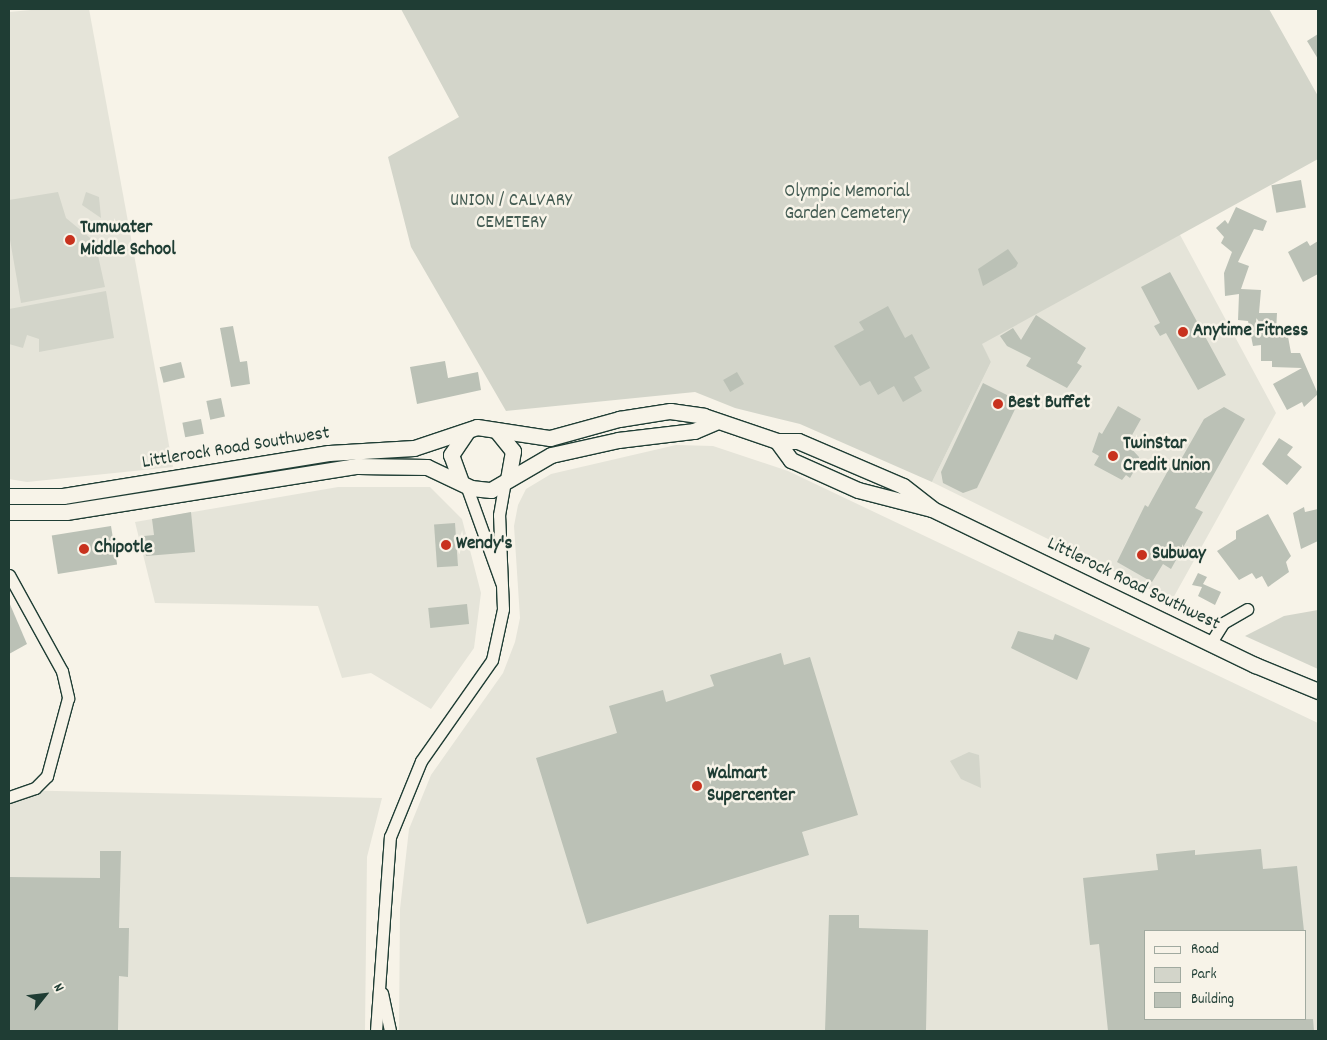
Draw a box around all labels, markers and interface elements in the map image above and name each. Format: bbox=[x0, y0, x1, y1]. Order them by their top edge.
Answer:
park label: Olympic Memorial Garden Cemetery bbox=[784, 182, 910, 226]
park label: UNION / CALVARY CEMETERY bbox=[450, 191, 572, 235]
place label: Tumwater Middle School bbox=[80, 218, 176, 262]
marker: Tumwater Middle School bbox=[64, 234, 76, 246]
place label: Anytime Fitness bbox=[1193, 321, 1308, 343]
marker: Anytime Fitness bbox=[1177, 326, 1189, 338]
place label: Best Buffet bbox=[1008, 393, 1090, 415]
marker: Best Buffet bbox=[992, 398, 1004, 410]
street label: Littlerock Road Southwest bbox=[141, 423, 331, 475]
place label: TwinStar Credit Union bbox=[1123, 434, 1210, 478]
marker: TwinStar Credit Union bbox=[1107, 450, 1119, 462]
street label: Littlerock Road Southwest bbox=[1043, 533, 1223, 637]
place label: Wendy's bbox=[456, 534, 512, 556]
place label: Chipotle bbox=[94, 538, 153, 560]
marker: Wendy's bbox=[440, 539, 452, 551]
marker: Chipotle bbox=[78, 543, 90, 555]
place label: Subway bbox=[1152, 544, 1206, 566]
marker: Subway bbox=[1136, 549, 1148, 561]
place label: Walmart Supercenter bbox=[707, 764, 795, 808]
marker: Walmart Supercenter bbox=[691, 780, 703, 792]
legend bbox=[1144, 930, 1307, 1020]
text: Road bbox=[1191, 939, 1219, 961]
text: Park bbox=[1191, 964, 1217, 986]
north arrow bbox=[20, 970, 70, 1020]
text: N bbox=[48, 980, 69, 996]
text: Building bbox=[1191, 989, 1234, 1011]

